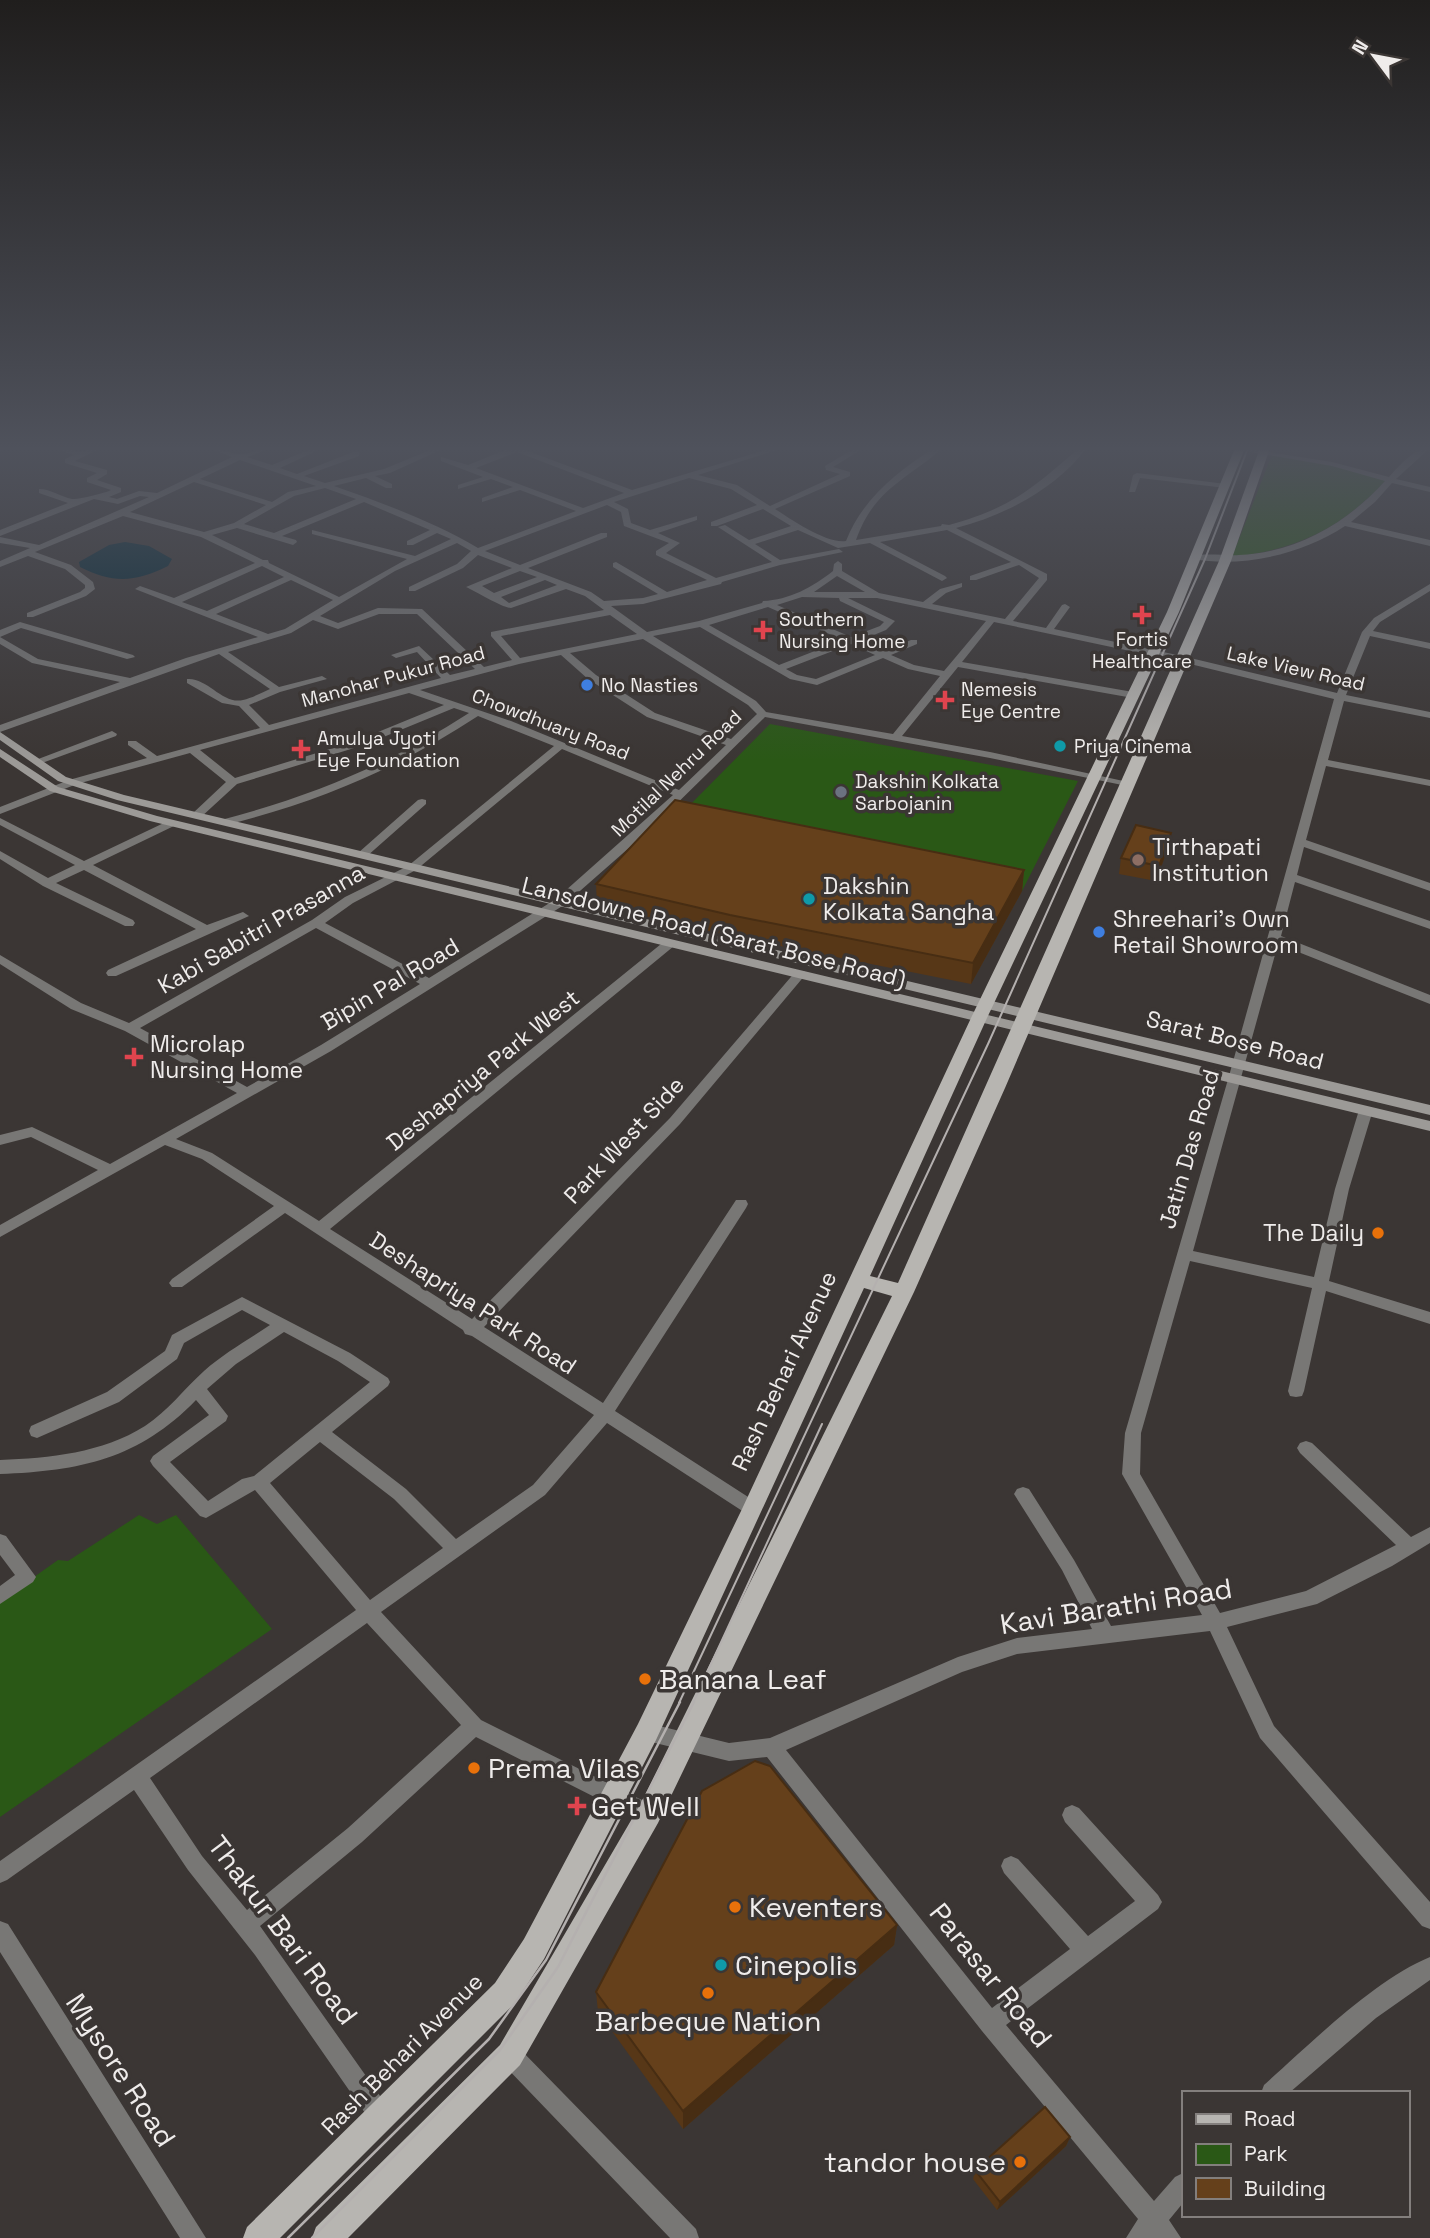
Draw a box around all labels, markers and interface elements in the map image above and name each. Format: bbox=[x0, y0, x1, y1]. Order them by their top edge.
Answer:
north arrow bbox=[1339, 21, 1409, 91]
text: N bbox=[1346, 35, 1374, 59]
marker: Fortis Healthcare bbox=[1132, 605, 1152, 625]
place label: Southern Nursing Home bbox=[779, 607, 905, 654]
marker: Southern Nursing Home bbox=[753, 620, 773, 640]
place label: Fortis Healthcare bbox=[1092, 627, 1192, 674]
street label: Manohar Pukur Road bbox=[299, 640, 488, 713]
street label: Lake View Road bbox=[1224, 640, 1367, 697]
place label: No Nasties bbox=[601, 673, 698, 698]
marker: No Nasties bbox=[579, 677, 595, 693]
place label: Nemesis Eye Centre bbox=[961, 677, 1061, 724]
street label: Chowdhuary Road bbox=[468, 683, 633, 766]
marker: Nemesis Eye Centre bbox=[935, 690, 955, 710]
street label: Motilal Nehru Road bbox=[606, 705, 747, 842]
place label: Amulya Jyoti Eye Foundation bbox=[317, 726, 460, 773]
place label: Priya Cinema bbox=[1074, 734, 1192, 759]
marker: Priya Cinema bbox=[1052, 738, 1068, 754]
marker: Amulya Jyoti Eye Foundation bbox=[291, 739, 311, 759]
place label: Dakshin Kolkata Sarbojanin bbox=[855, 769, 999, 816]
marker: Dakshin Kolkata Sarbojanin bbox=[833, 784, 849, 800]
place label: Tirthapati Institution bbox=[1152, 832, 1269, 888]
marker: Tirthapati Institution bbox=[1130, 852, 1146, 868]
street label: Kabi Sabitri Prasanna bbox=[152, 857, 370, 1001]
street label: Lansdowne Road (Sarat Bose Road) bbox=[519, 870, 909, 994]
place label: Dakshin Kolkata Sangha bbox=[823, 871, 994, 927]
marker: Dakshin Kolkata Sangha bbox=[801, 891, 817, 907]
place label: Shreehari's Own Retail Showroom bbox=[1113, 904, 1299, 960]
marker: Shreehari's Own Retail Showroom bbox=[1091, 924, 1107, 940]
street label: Bipin Pal Road bbox=[315, 931, 465, 1037]
street label: Deshapriya Park West bbox=[380, 983, 586, 1157]
street label: Sarat Bose Road bbox=[1143, 1003, 1327, 1077]
place label: Microlap Nursing Home bbox=[150, 1029, 303, 1085]
marker: Microlap Nursing Home bbox=[124, 1047, 144, 1067]
street label: Jatin Das Road bbox=[1152, 1066, 1226, 1232]
street label: Park West Side bbox=[557, 1070, 691, 1210]
place label: The Daily bbox=[1263, 1218, 1364, 1248]
street label: Deshapriya Park Road bbox=[364, 1225, 582, 1381]
marker: The Daily bbox=[1370, 1225, 1386, 1241]
street label: Rash Behari Avenue bbox=[725, 1266, 843, 1476]
street label: Kavi Barathi Road bbox=[997, 1570, 1235, 1642]
place label: Banana Leaf bbox=[659, 1661, 827, 1697]
marker: Banana Leaf bbox=[637, 1671, 653, 1687]
place label: Prema Vilas bbox=[488, 1750, 640, 1786]
marker: Prema Vilas bbox=[466, 1760, 482, 1776]
place label: Get Well bbox=[591, 1788, 700, 1824]
marker: Get Well bbox=[569, 1798, 585, 1814]
street label: Thakur Bari Road bbox=[200, 1828, 366, 2032]
place label: Keventers bbox=[749, 1889, 883, 1925]
street label: Parasar Road bbox=[922, 1895, 1060, 2055]
marker: Keventers bbox=[727, 1899, 743, 1915]
place label: Cinepolis bbox=[735, 1947, 857, 1983]
marker: Cinepolis bbox=[713, 1957, 729, 1973]
street label: Rash Behari Avenue bbox=[315, 1967, 489, 2141]
marker: Barbeque Nation bbox=[700, 1985, 716, 2001]
street label: Mysore Road bbox=[58, 1986, 184, 2154]
place label: Barbeque Nation bbox=[595, 2003, 821, 2039]
legend bbox=[1182, 2091, 1409, 2217]
text: Road bbox=[1244, 2105, 1296, 2132]
text: Park bbox=[1244, 2140, 1288, 2167]
place label: tandor house bbox=[824, 2144, 1006, 2180]
marker: tandor house bbox=[1012, 2154, 1028, 2170]
text: Building bbox=[1244, 2175, 1326, 2202]

